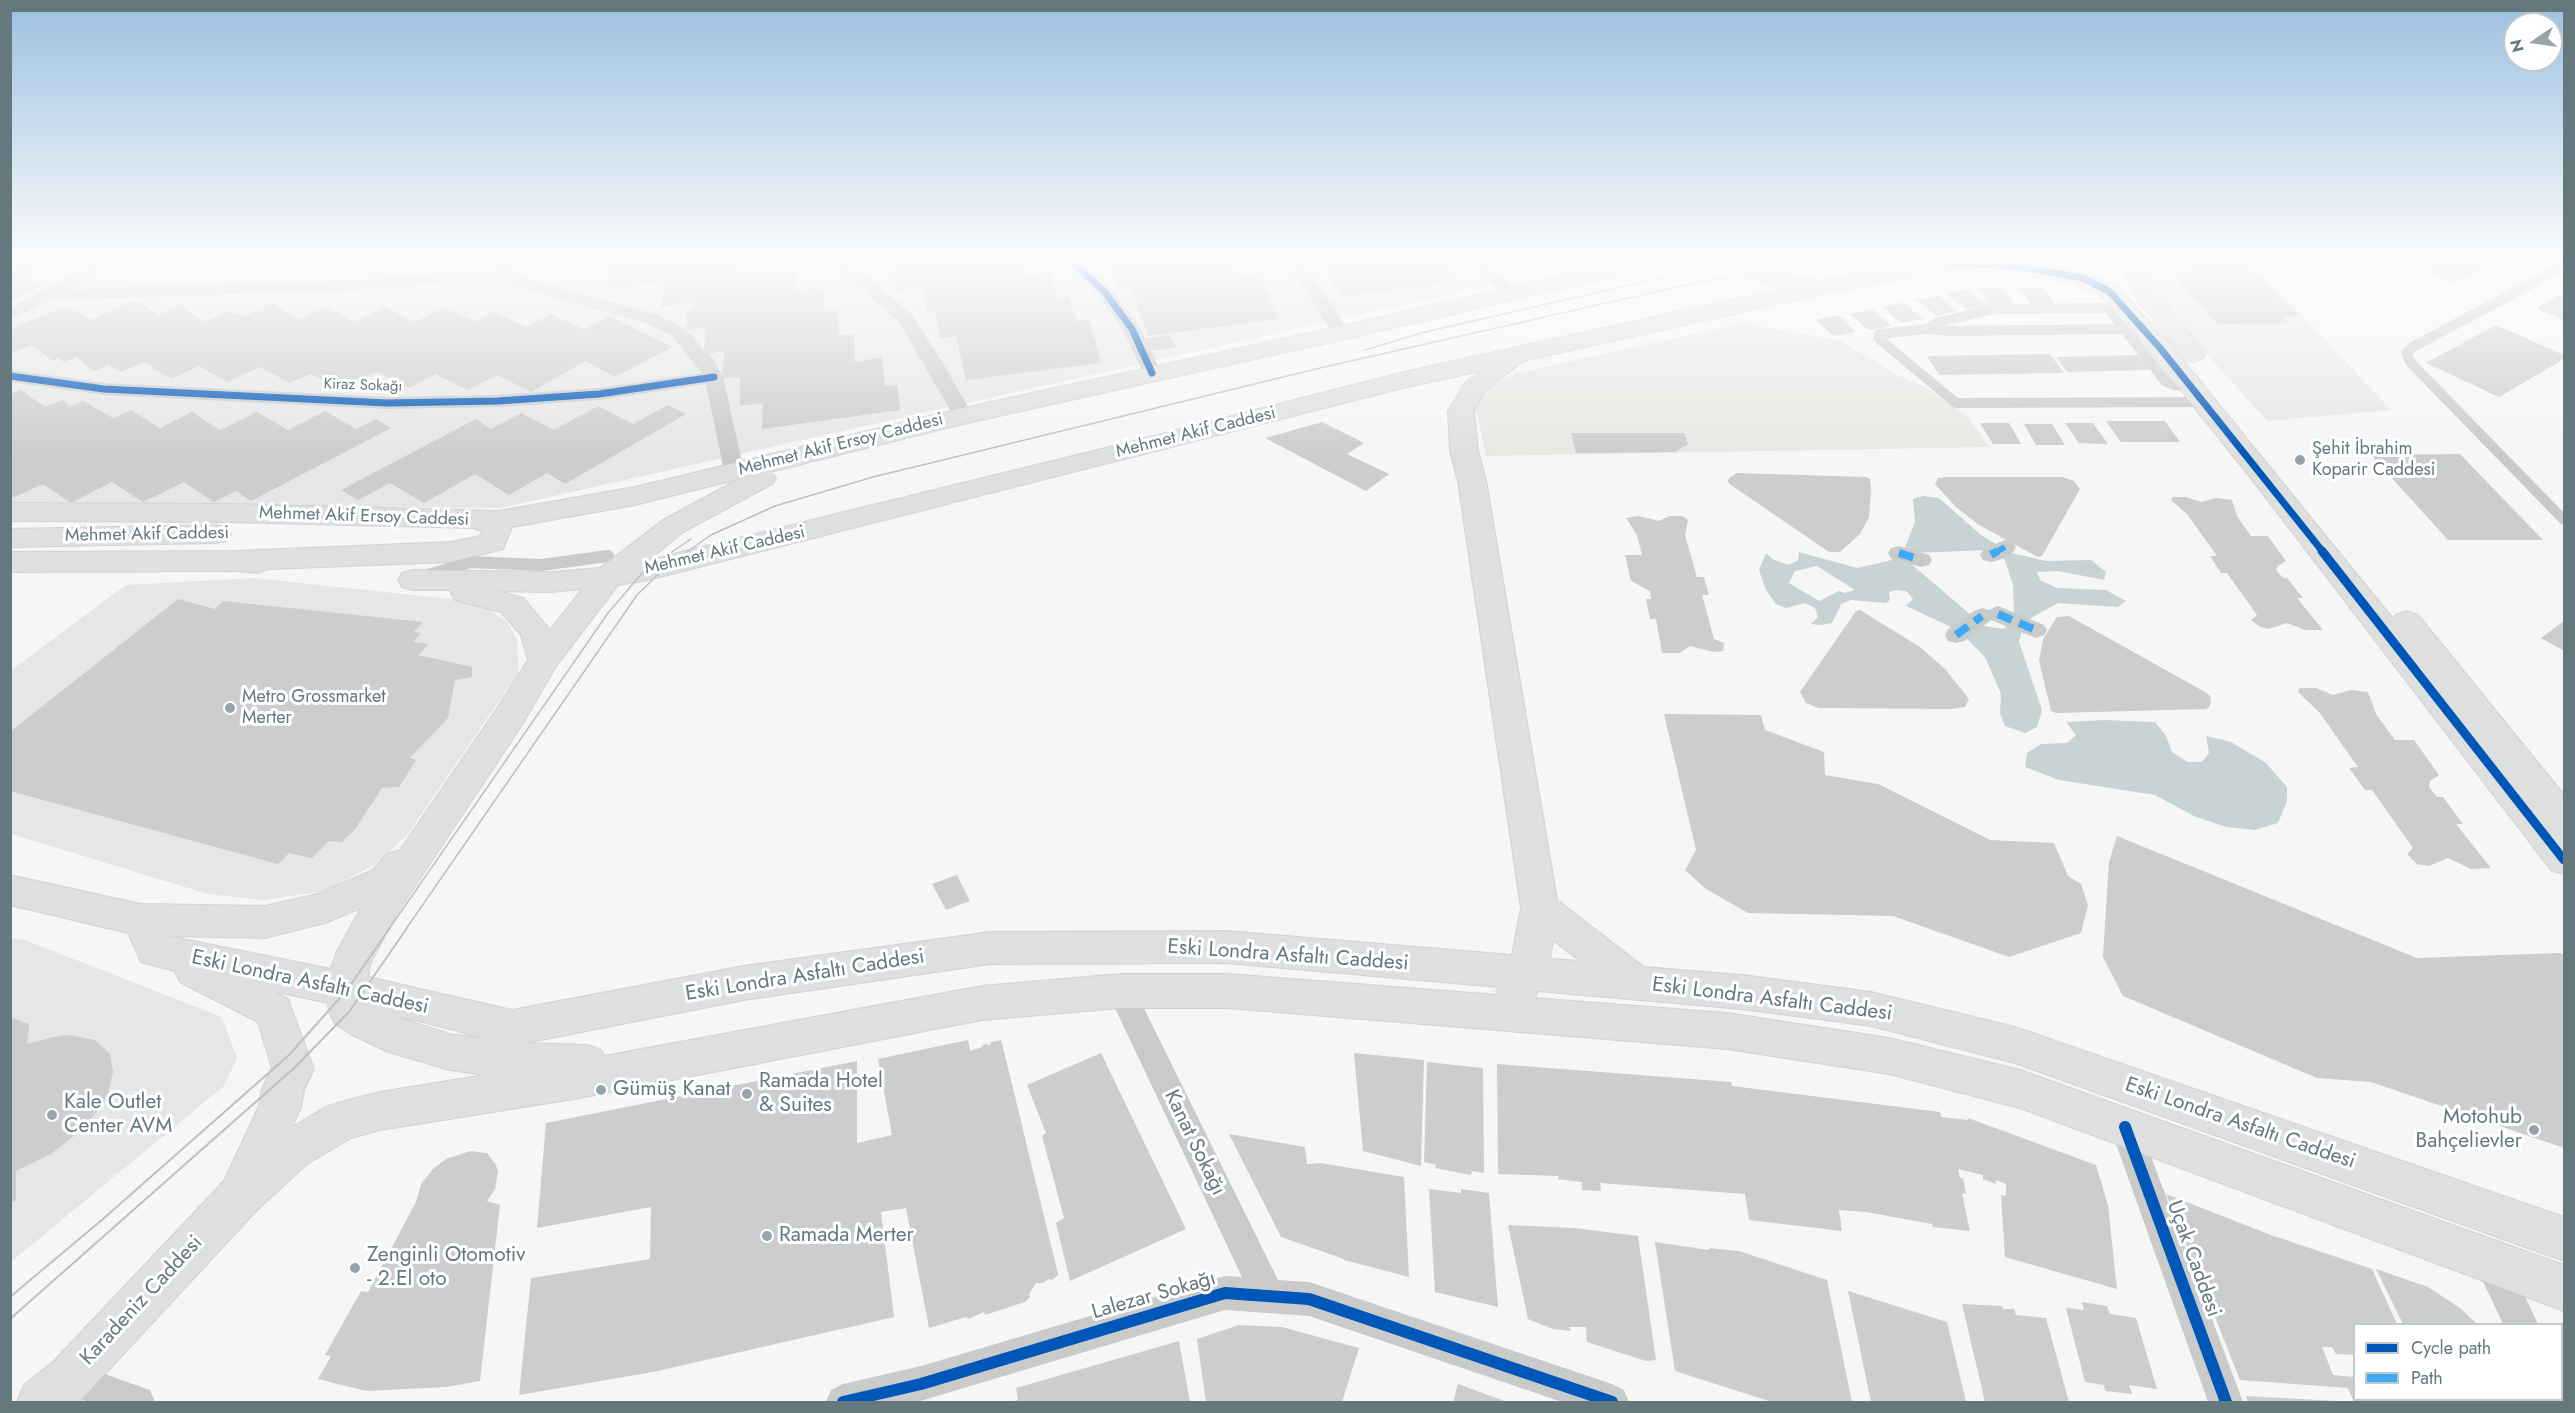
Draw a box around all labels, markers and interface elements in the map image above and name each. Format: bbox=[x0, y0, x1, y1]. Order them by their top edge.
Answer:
north arrow bbox=[2503, 12, 2563, 72]
text: N bbox=[2504, 37, 2530, 54]
street label: Kiraz Sokağı bbox=[323, 376, 403, 396]
street label: Mehmet Akif Caddesi bbox=[1114, 403, 1278, 463]
street label: Mehmet Akif Ersoy Caddesi bbox=[736, 409, 946, 481]
place label: Şehit İbrahim Koparir Caddesi bbox=[2312, 439, 2436, 482]
marker: Şehit İbrahim Koparir Caddesi bbox=[2293, 453, 2307, 467]
street label: Mehmet Akif Ersoy Caddesi bbox=[259, 503, 469, 531]
street label: Mehmet Akif Caddesi bbox=[643, 522, 807, 580]
street label: Mehmet Akif Caddesi bbox=[65, 523, 229, 547]
place label: Metro Grossmarket Merter bbox=[242, 687, 386, 730]
marker: Metro Grossmarket Merter bbox=[223, 701, 237, 715]
street label: Eski Londra Asfaltı Caddesi bbox=[1167, 935, 1409, 977]
street label: Eski Londra Asfaltı Caddesi bbox=[684, 945, 926, 1007]
street label: Eski Londra Asfaltı Caddesi bbox=[189, 946, 431, 1020]
street label: Eski Londra Asfaltı Caddesi bbox=[1650, 973, 1894, 1027]
place label: Ramada Hotel & Suites bbox=[759, 1069, 883, 1119]
street label: Eski Londra Asfaltı Caddesi bbox=[2122, 1073, 2358, 1175]
place label: Gümüş Kanat bbox=[613, 1077, 731, 1103]
marker: Gümüş Kanat bbox=[594, 1083, 608, 1097]
street label: Kanat Sokağı bbox=[1158, 1086, 1230, 1200]
marker: Ramada Hotel & Suites bbox=[740, 1087, 754, 1101]
place label: Kale Outlet Center AVM bbox=[64, 1090, 172, 1140]
place label: Motohub Bahçelievler bbox=[2415, 1105, 2522, 1155]
marker: Kale Outlet Center AVM bbox=[45, 1108, 59, 1122]
marker: Motohub Bahçelievler bbox=[2527, 1123, 2541, 1137]
street label: Uçak Caddesi bbox=[2160, 1197, 2226, 1321]
place label: Ramada Merter bbox=[779, 1223, 914, 1249]
marker: Ramada Merter bbox=[760, 1229, 774, 1243]
street label: Karadeniz Caddesi bbox=[76, 1231, 208, 1371]
place label: Zenginli Otomotiv - 2.El oto bbox=[367, 1243, 525, 1293]
marker: Zenginli Otomotiv - 2.El oto bbox=[348, 1261, 362, 1275]
street label: Lalezar Sokağı bbox=[1089, 1266, 1219, 1326]
legend bbox=[2353, 1323, 2563, 1401]
text: Cycle path bbox=[2411, 1335, 2491, 1361]
text: Path bbox=[2411, 1365, 2443, 1391]

